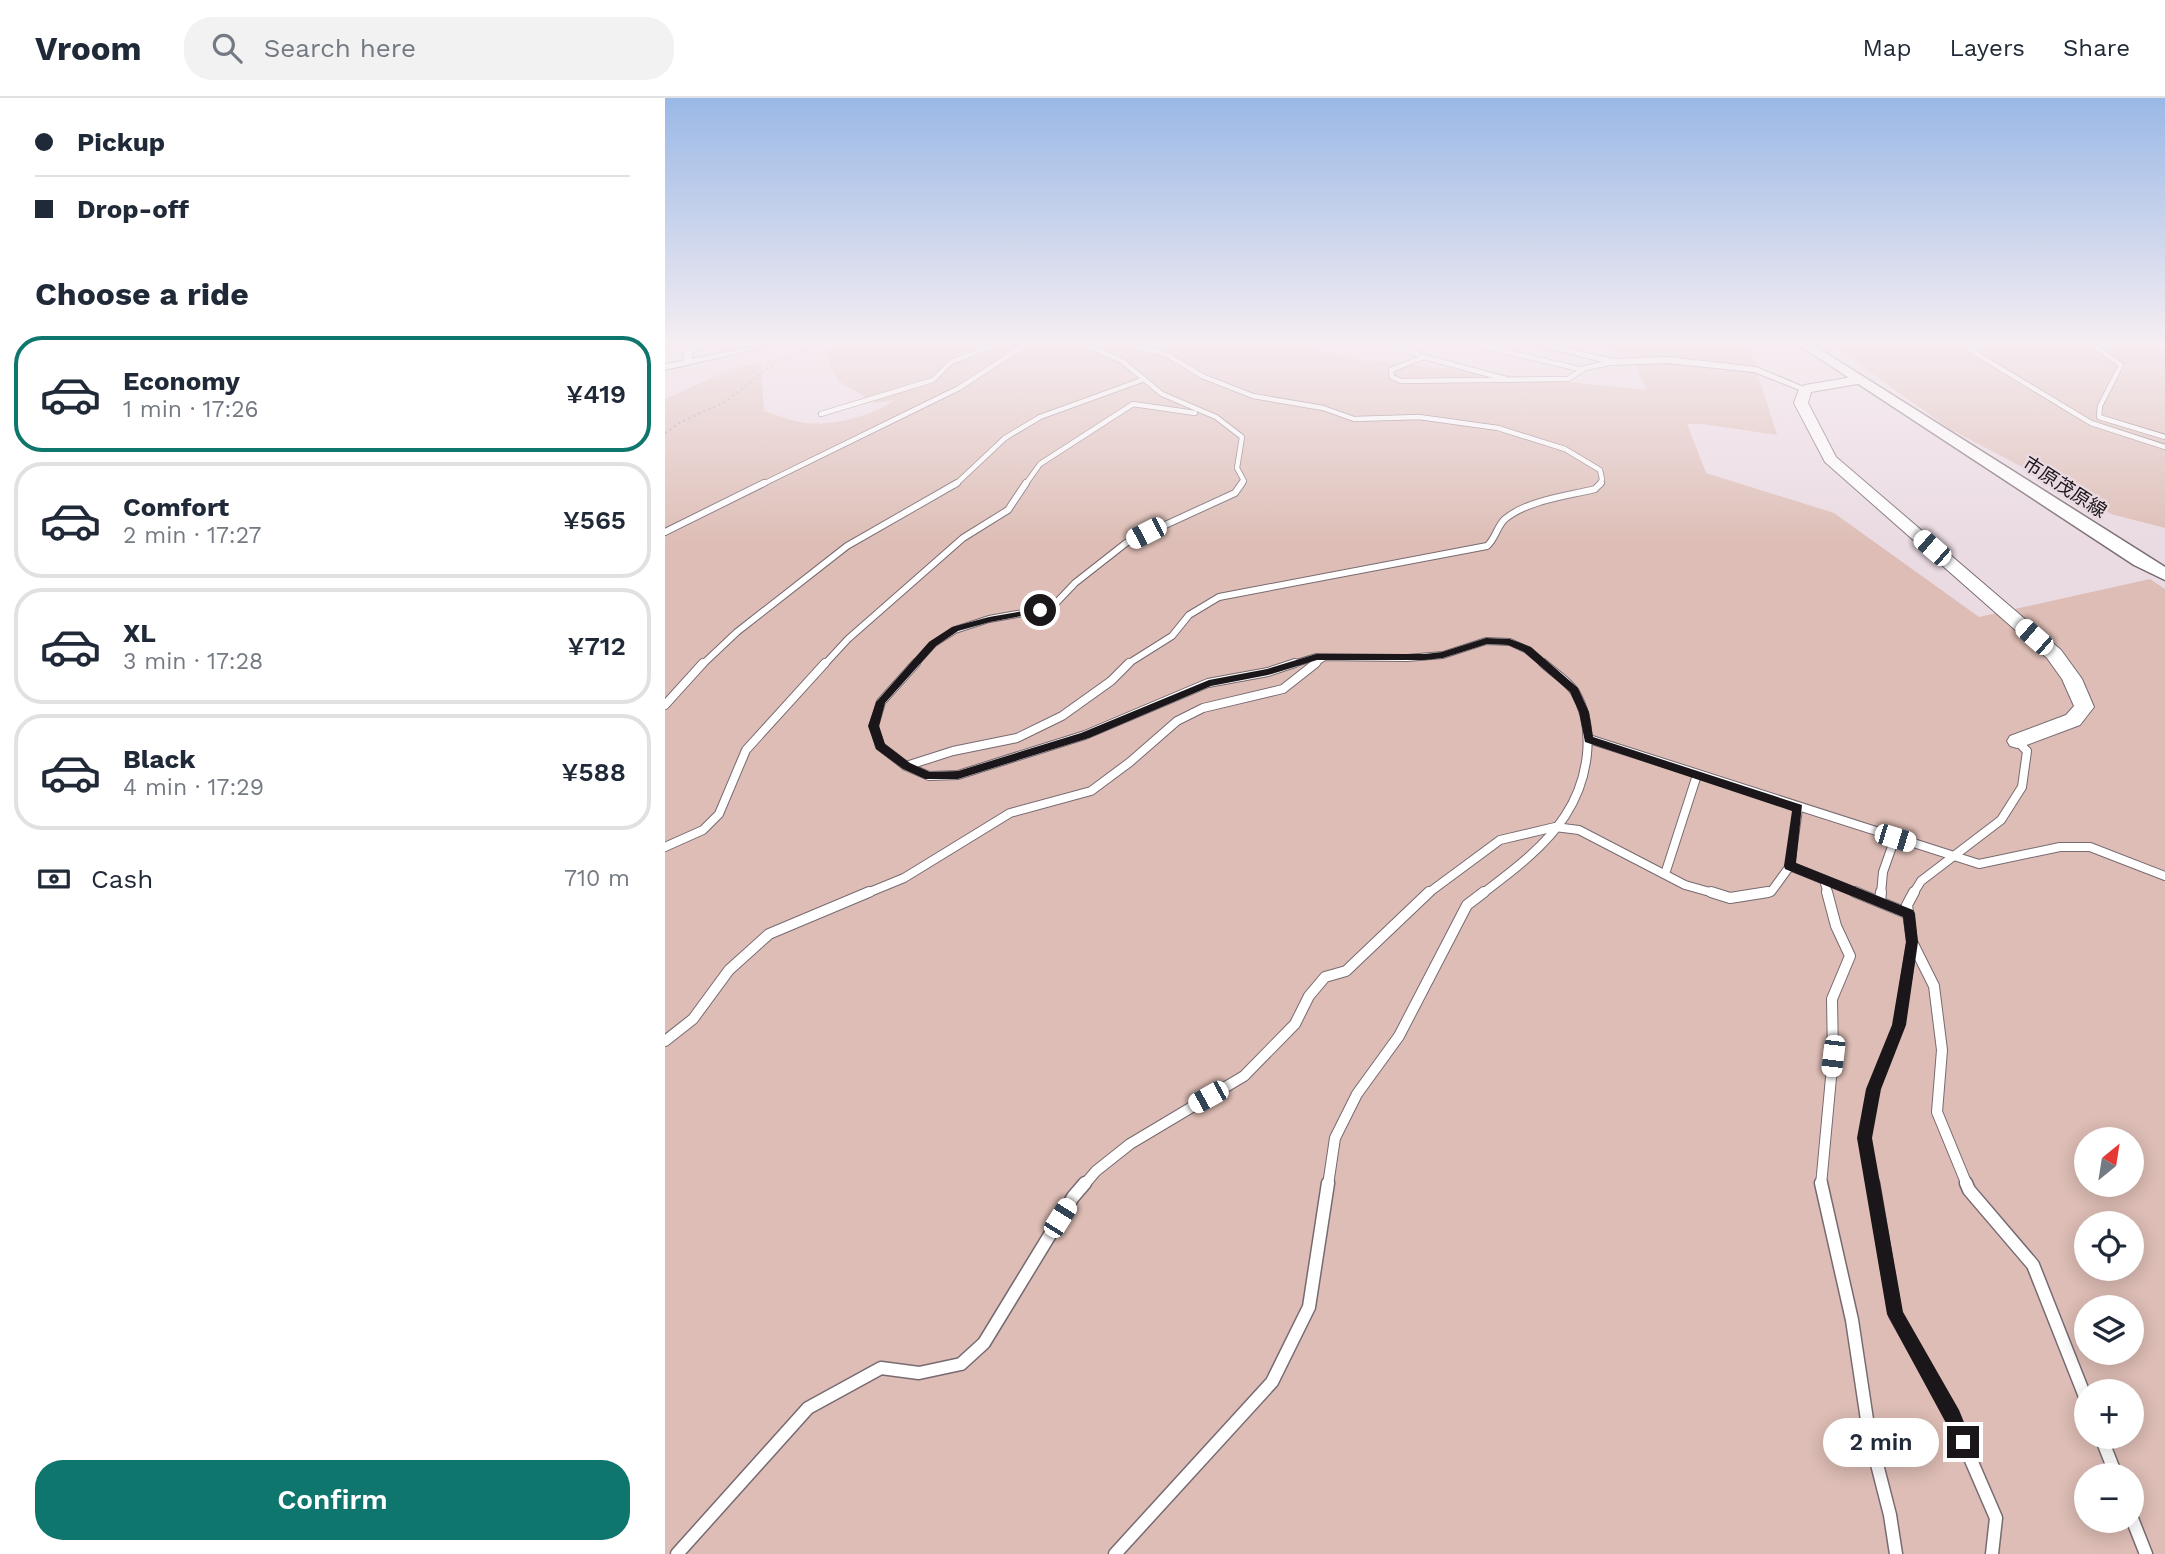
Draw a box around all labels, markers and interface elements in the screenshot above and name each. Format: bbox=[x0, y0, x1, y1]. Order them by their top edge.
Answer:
search box bbox=[184, 17, 674, 80]
text: Vroom bbox=[35, 29, 142, 68]
icon: search bbox=[208, 29, 246, 67]
text: Search here bbox=[264, 33, 416, 63]
text: Map bbox=[1863, 34, 1911, 62]
text: Layers bbox=[1949, 34, 2025, 62]
text: Share bbox=[2063, 34, 2130, 62]
text: Pickup bbox=[77, 127, 165, 157]
text: Drop-off bbox=[77, 194, 189, 224]
text: Choose a ride bbox=[35, 275, 249, 313]
icon: car bbox=[39, 363, 102, 426]
text: Economy bbox=[123, 366, 240, 396]
text: ¥419 bbox=[566, 379, 626, 409]
text: 1 min · 17:26 bbox=[123, 396, 259, 423]
street label: 市原茂原線 bbox=[2019, 451, 2111, 523]
icon: car bbox=[39, 489, 102, 552]
text: Comfort bbox=[123, 492, 229, 522]
text: ¥565 bbox=[563, 505, 626, 535]
car bbox=[1123, 514, 1170, 552]
text: 2 min · 17:27 bbox=[123, 522, 261, 549]
car bbox=[1910, 526, 1955, 570]
route start bbox=[1024, 594, 1056, 626]
icon: car bbox=[39, 615, 102, 678]
car bbox=[2012, 615, 2057, 659]
text: XL bbox=[123, 618, 156, 648]
text: ¥712 bbox=[568, 631, 626, 661]
text: 3 min · 17:28 bbox=[123, 648, 263, 675]
icon: car bbox=[39, 741, 102, 804]
text: Black bbox=[123, 744, 195, 774]
text: ¥588 bbox=[562, 757, 626, 787]
text: 4 min · 17:29 bbox=[123, 774, 264, 801]
car bbox=[1872, 822, 1919, 854]
icon: cash bbox=[35, 860, 73, 898]
text: Cash bbox=[91, 864, 153, 894]
text: 710 m bbox=[564, 865, 630, 892]
car bbox=[1821, 1034, 1846, 1078]
car bbox=[1185, 1078, 1232, 1116]
north arrow bbox=[2074, 1127, 2144, 1197]
map controls bbox=[2074, 1127, 2144, 1533]
car bbox=[1040, 1195, 1081, 1241]
button: locate bbox=[2074, 1211, 2144, 1281]
button: layers bbox=[2074, 1295, 2144, 1365]
button: + bbox=[2074, 1379, 2144, 1449]
callout: 2 min bbox=[1823, 1418, 1939, 1466]
route end bbox=[1947, 1426, 1979, 1458]
text: 2 min bbox=[1849, 1429, 1913, 1456]
button: Confirm bbox=[35, 1460, 630, 1540]
button: − bbox=[2074, 1463, 2144, 1533]

